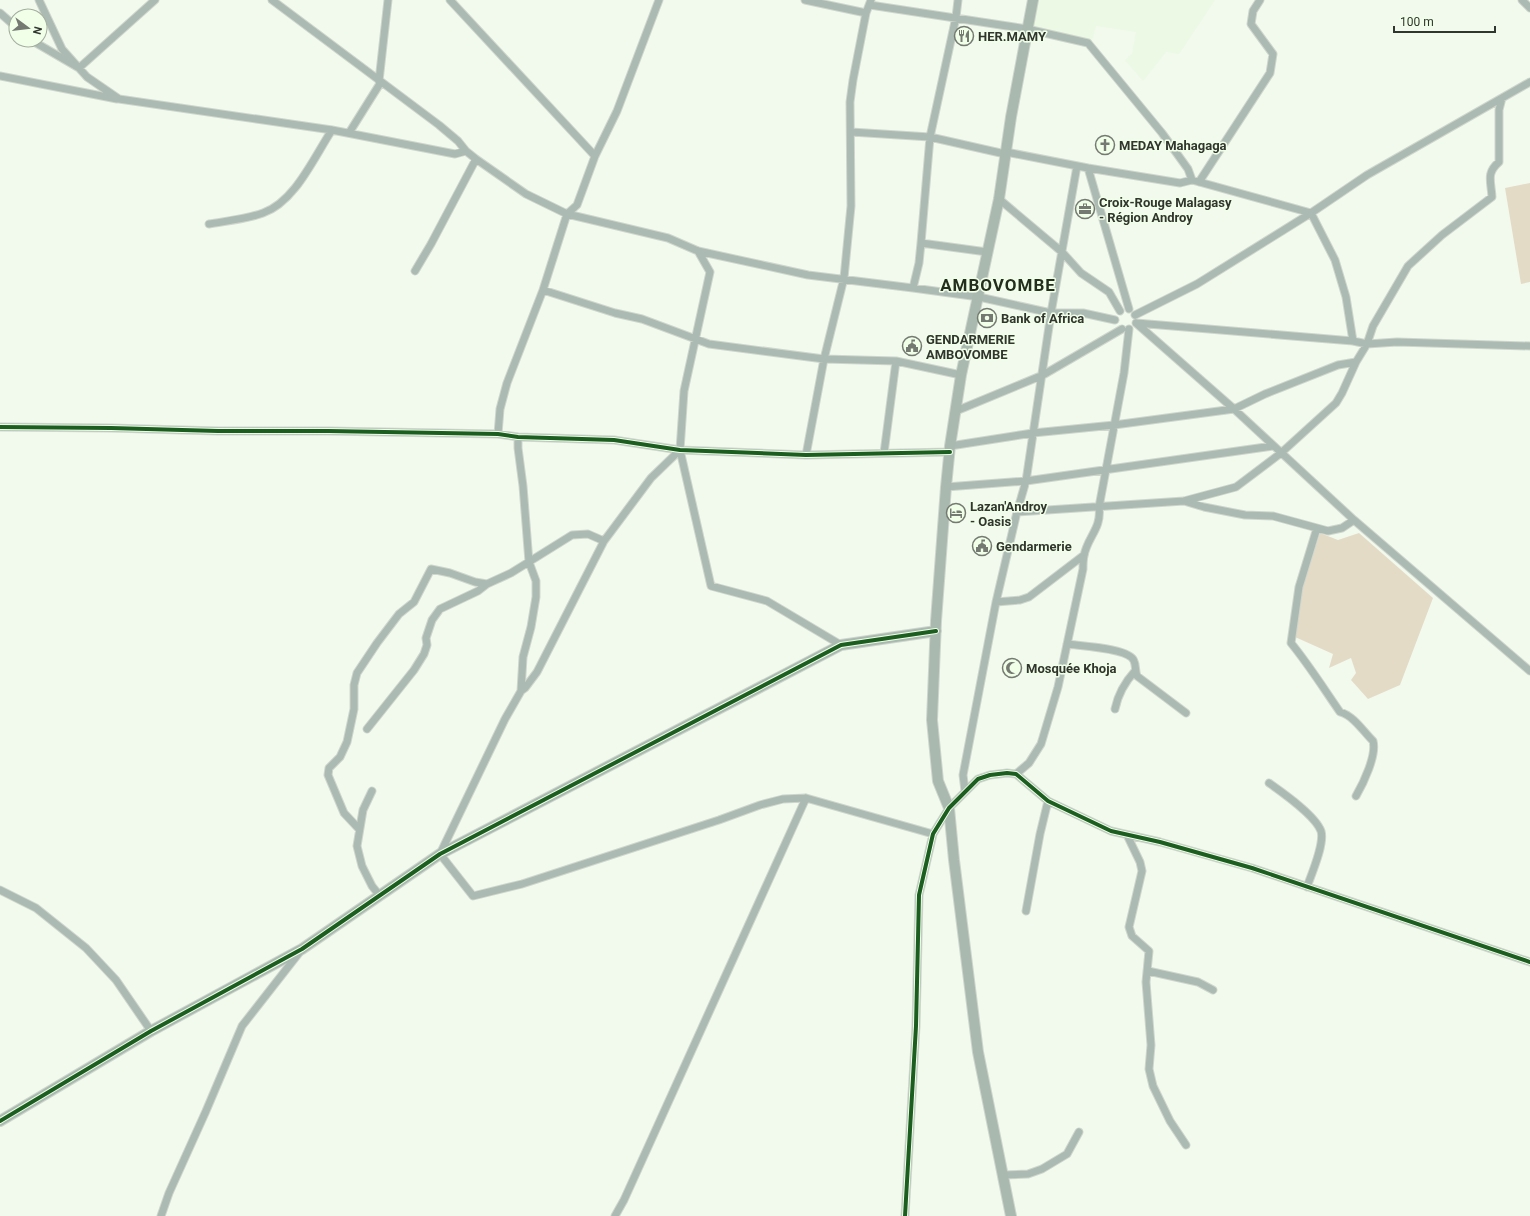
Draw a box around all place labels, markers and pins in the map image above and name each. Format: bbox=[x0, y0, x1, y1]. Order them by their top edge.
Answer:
restaurant icon: HER.MAMY bbox=[953, 25, 975, 47]
place label: HER.MAMY bbox=[978, 29, 1047, 44]
church icon: MEDAY Mahagaga bbox=[1094, 134, 1116, 156]
place label: MEDAY Mahagaga bbox=[1119, 138, 1227, 153]
place label: Croix-Rouge Malagasy - Région Androy bbox=[1099, 195, 1232, 225]
office icon: Croix-Rouge Malagasy - Région Androy bbox=[1074, 198, 1096, 220]
bank icon: Bank of Africa bbox=[976, 307, 998, 329]
place label: Bank of Africa bbox=[1001, 311, 1084, 326]
place label: GENDARMERIE AMBOVOMBE bbox=[926, 332, 1016, 362]
public building icon: GENDARMERIE AMBOVOMBE bbox=[901, 335, 923, 357]
place label: Lazan'Androy - Oasis bbox=[970, 499, 1048, 529]
hotel icon: Lazan'Androy - Oasis bbox=[945, 502, 967, 524]
public building icon: Gendarmerie bbox=[971, 535, 993, 557]
place label: Gendarmerie bbox=[996, 539, 1072, 554]
mosque icon: Mosquée Khoja bbox=[1001, 657, 1023, 679]
place label: Mosquée Khoja bbox=[1026, 661, 1117, 676]

